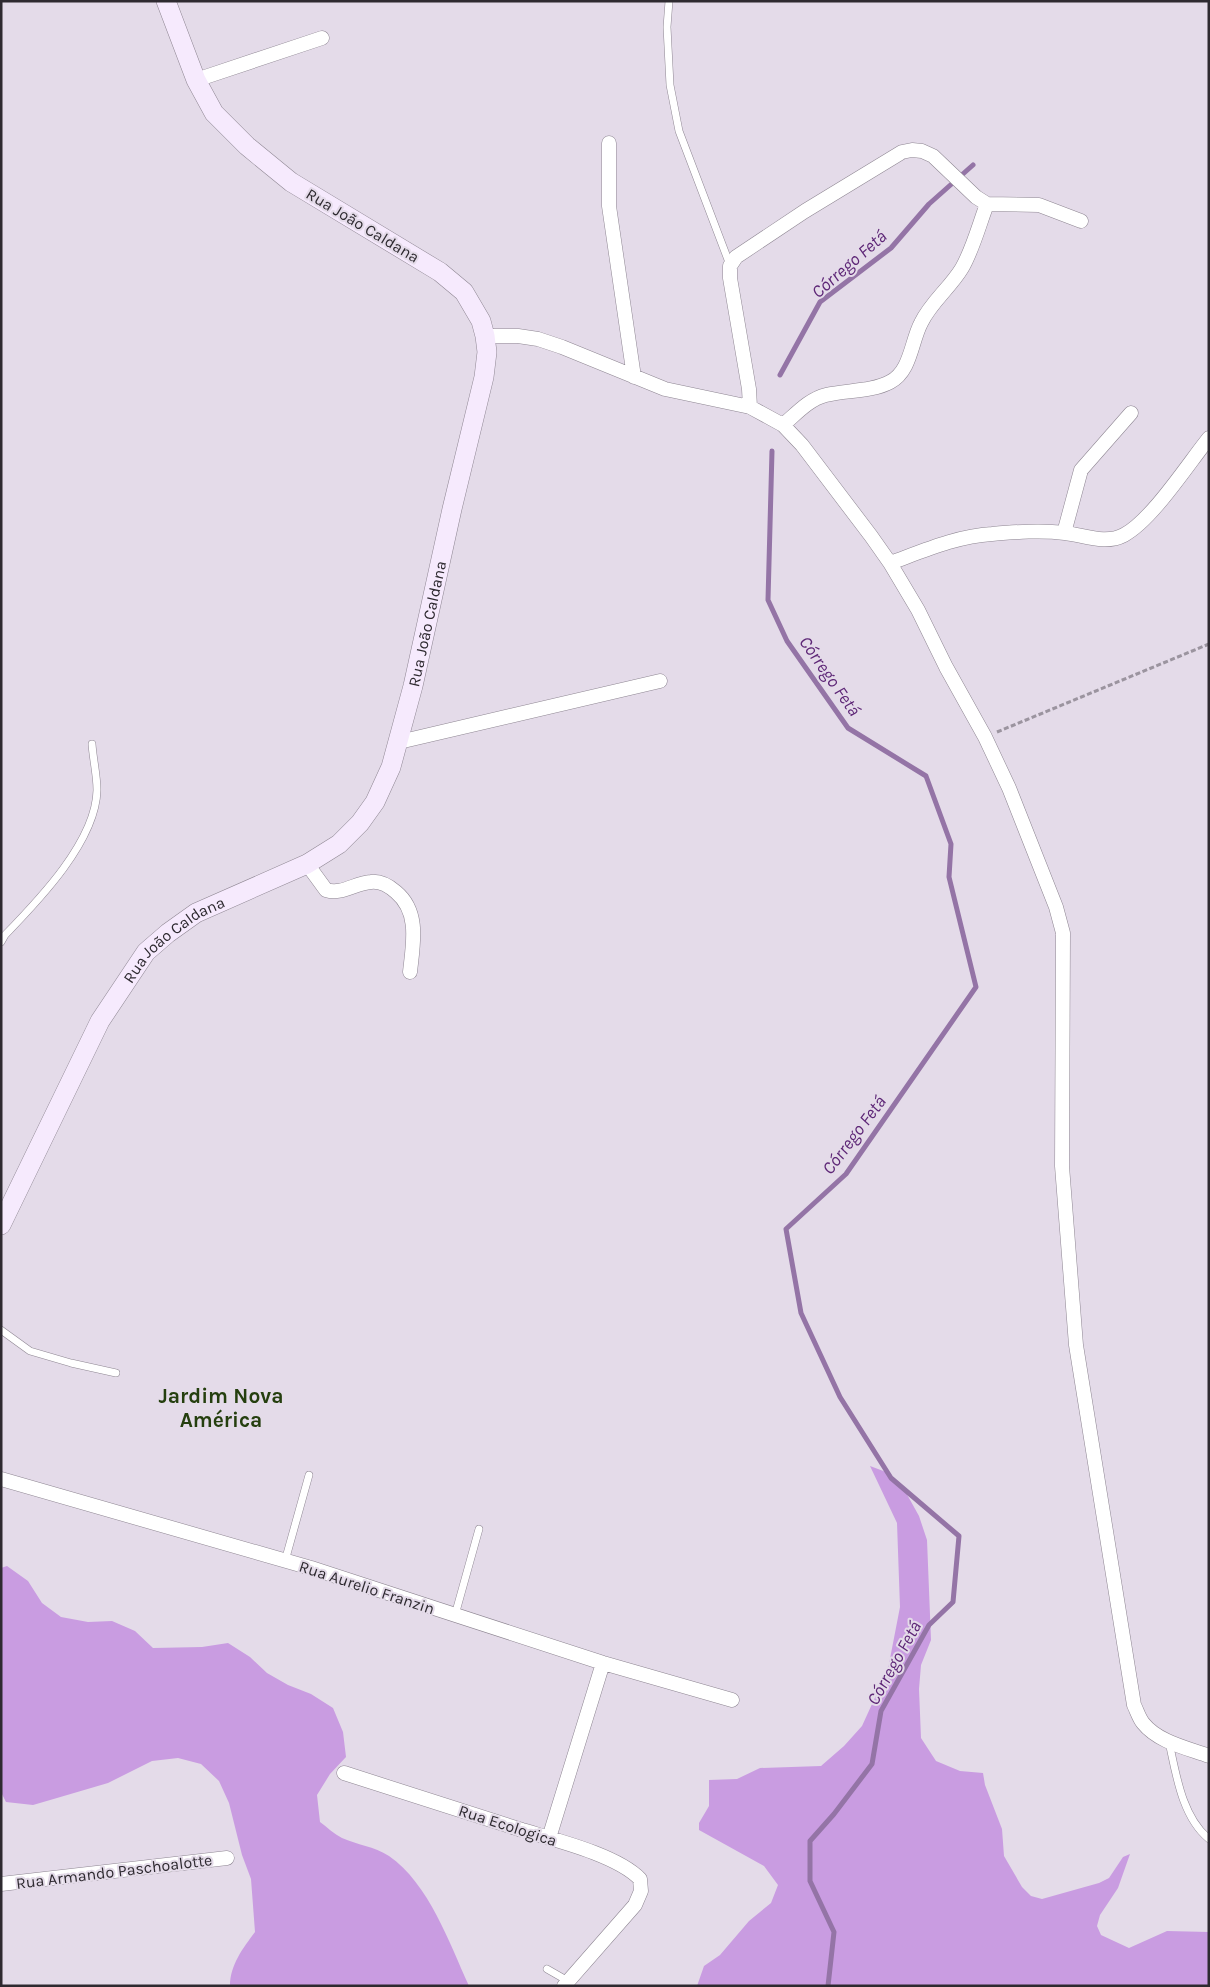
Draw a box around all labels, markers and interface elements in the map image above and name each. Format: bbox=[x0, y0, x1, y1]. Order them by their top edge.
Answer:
street label: Rua João Caldana bbox=[303, 184, 423, 267]
water label: Córrego Fetá bbox=[807, 225, 891, 303]
street label: Rua João Caldana bbox=[404, 559, 450, 689]
water label: Córrego Fetá bbox=[794, 632, 866, 720]
street label: Rua João Caldana bbox=[119, 893, 228, 987]
water label: Córrego Fetá bbox=[817, 1091, 891, 1179]
district label: Jardim Nova América bbox=[159, 1384, 284, 1432]
street label: Rua Aurelio Franzin bbox=[297, 1557, 437, 1618]
water label: Córrego Fetá bbox=[862, 1617, 926, 1709]
street label: Rua Ecologica bbox=[456, 1801, 559, 1850]
street label: Rua Armando Paschoalotte bbox=[15, 1850, 213, 1893]

